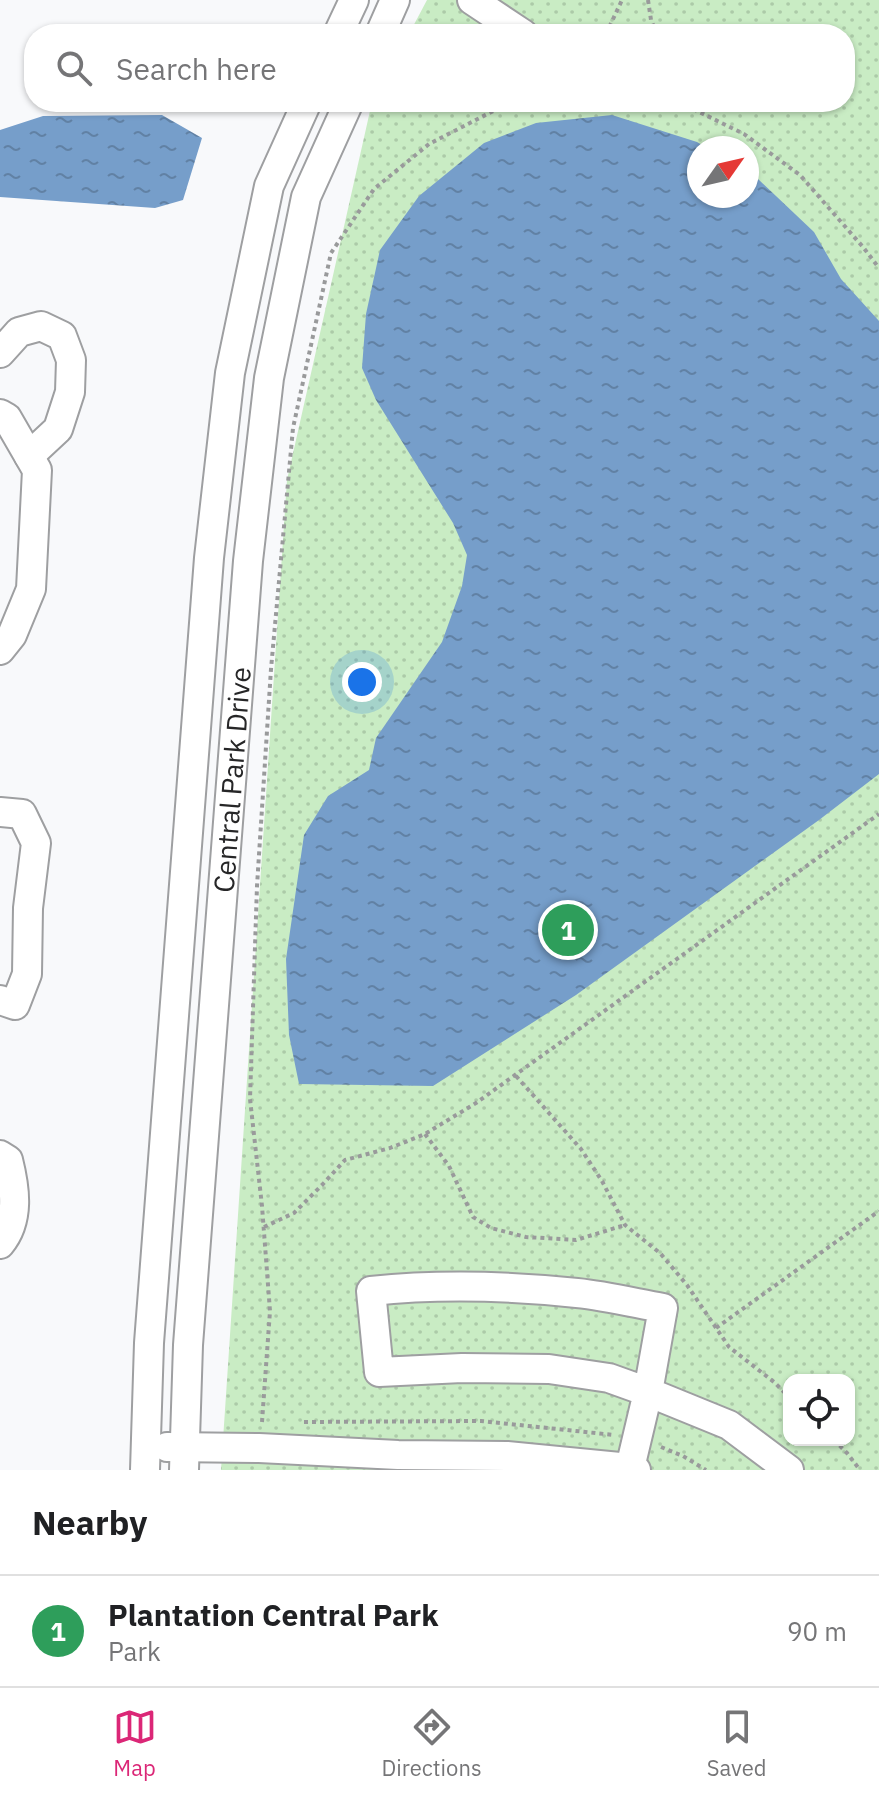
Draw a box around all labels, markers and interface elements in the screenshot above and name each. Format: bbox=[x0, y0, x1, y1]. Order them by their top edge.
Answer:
search box bbox=[24, 24, 855, 112]
icon: search bbox=[52, 46, 96, 90]
text: Search here bbox=[116, 49, 277, 88]
north arrow bbox=[687, 136, 759, 208]
your location bbox=[342, 662, 382, 702]
street label: Central Park Drive bbox=[204, 666, 258, 894]
pin: 1 bbox=[542, 900, 594, 960]
map controls bbox=[783, 1374, 855, 1446]
button: locate bbox=[783, 1374, 855, 1446]
text: Nearby bbox=[32, 1500, 147, 1544]
text: Plantation Central Park bbox=[108, 1595, 438, 1634]
text: 1 bbox=[50, 1614, 66, 1648]
text: 90 m bbox=[787, 1614, 847, 1648]
text: Park bbox=[108, 1634, 161, 1668]
tab: Map bbox=[113, 1705, 157, 1782]
tab: Directions bbox=[382, 1705, 482, 1782]
tab: Saved bbox=[707, 1705, 766, 1782]

